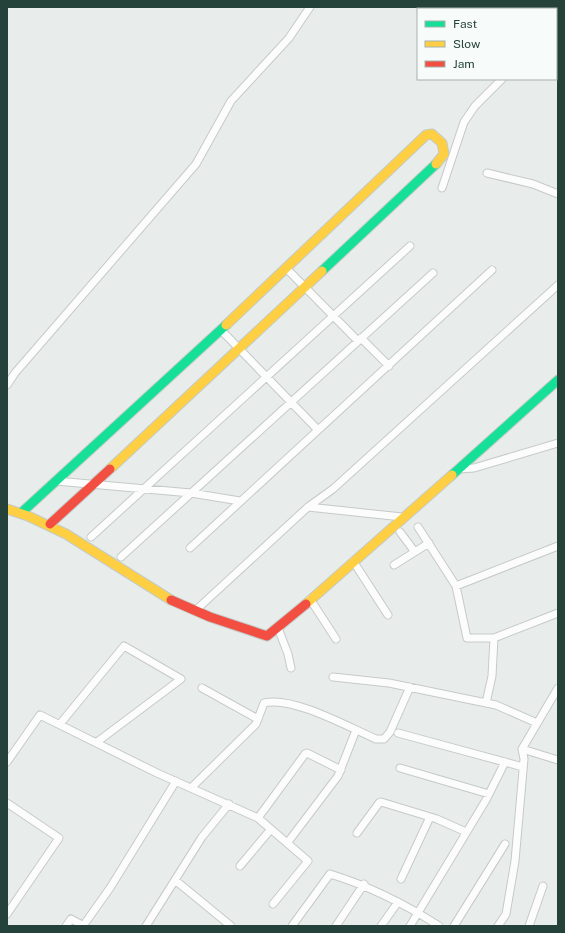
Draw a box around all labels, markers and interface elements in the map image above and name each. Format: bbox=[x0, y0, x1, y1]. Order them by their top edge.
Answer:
legend bbox=[417, 8, 557, 80]
text: Fast bbox=[453, 17, 478, 31]
text: Slow bbox=[453, 37, 481, 51]
text: Jam bbox=[453, 57, 475, 71]

